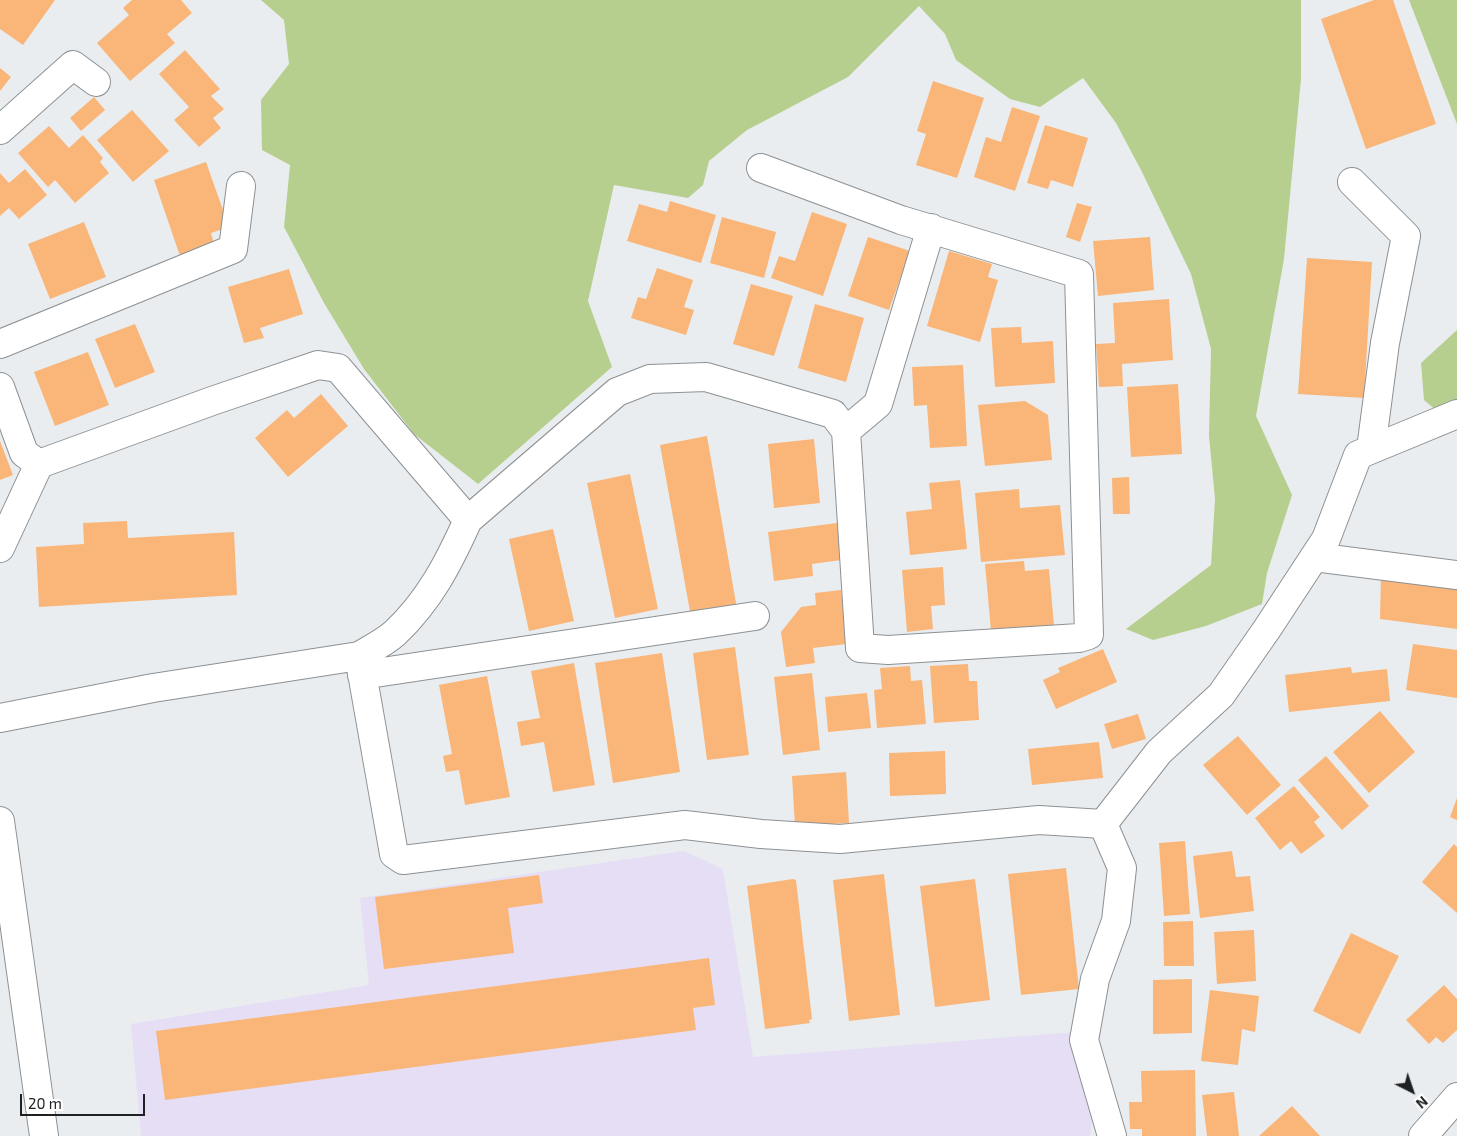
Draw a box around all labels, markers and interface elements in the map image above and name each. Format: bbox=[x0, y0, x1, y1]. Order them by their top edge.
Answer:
north arrow bbox=[1387, 1066, 1437, 1116]
scale bar bbox=[22, 1084, 148, 1116]
text: N bbox=[1413, 1093, 1432, 1112]
text: 20 m bbox=[28, 1094, 62, 1112]

